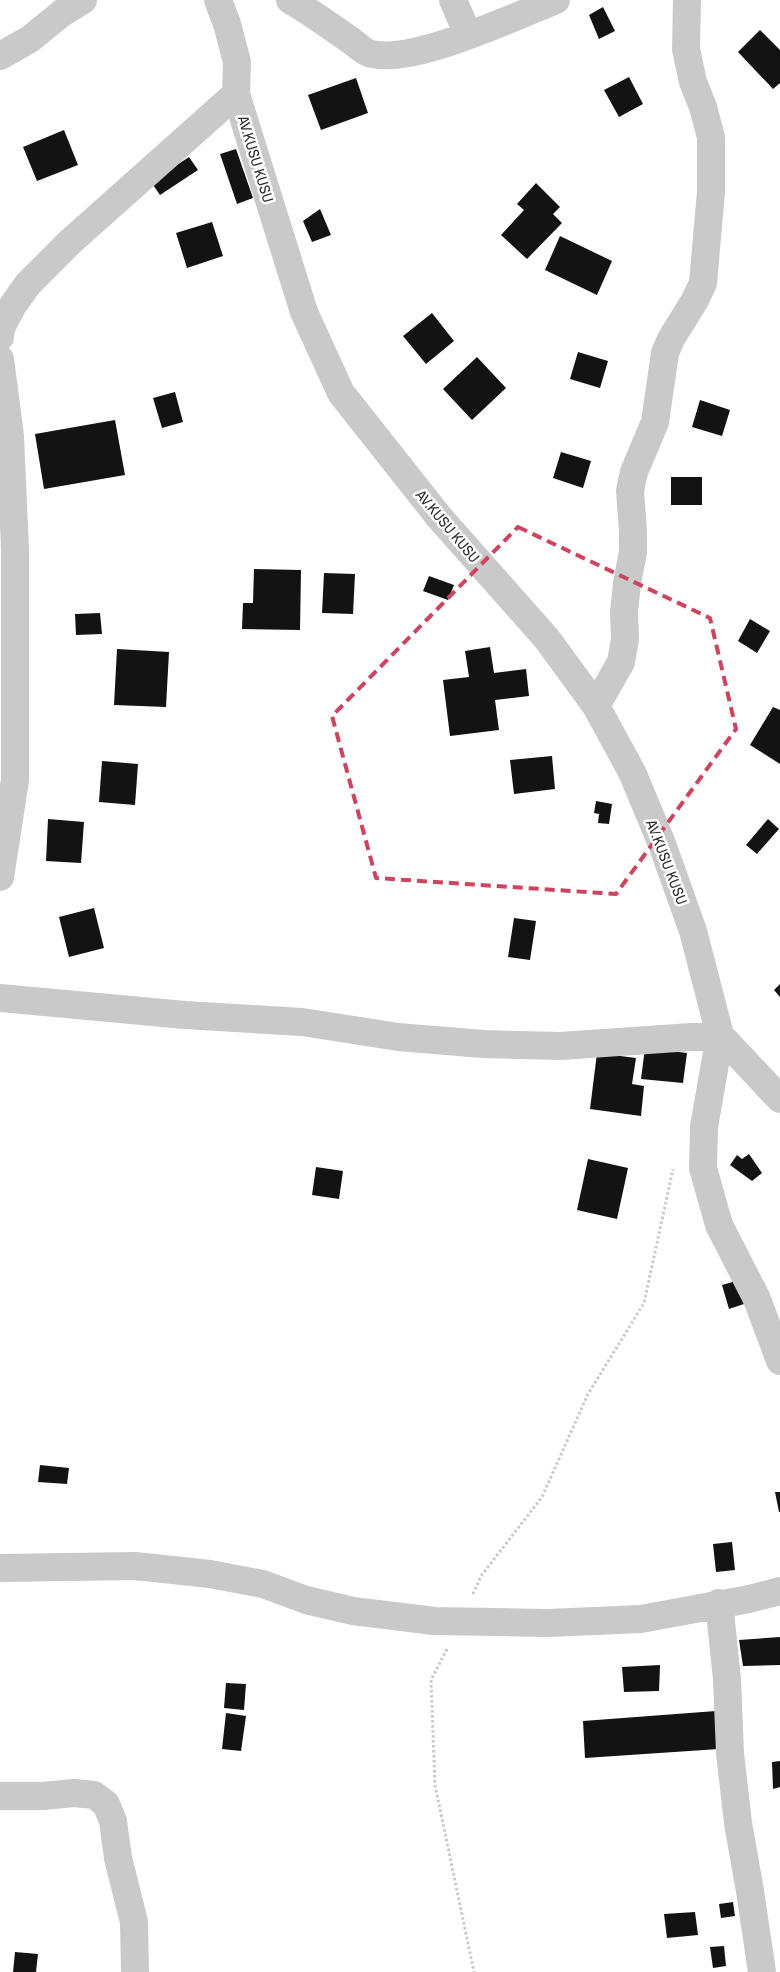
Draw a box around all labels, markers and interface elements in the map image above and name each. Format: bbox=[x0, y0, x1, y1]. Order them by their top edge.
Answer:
street label: AV.KUSU KUSU bbox=[233, 112, 279, 205]
street label: AV.KUSU KUSU bbox=[411, 484, 485, 567]
street label: AV.KUSU KUSU bbox=[641, 815, 693, 908]

